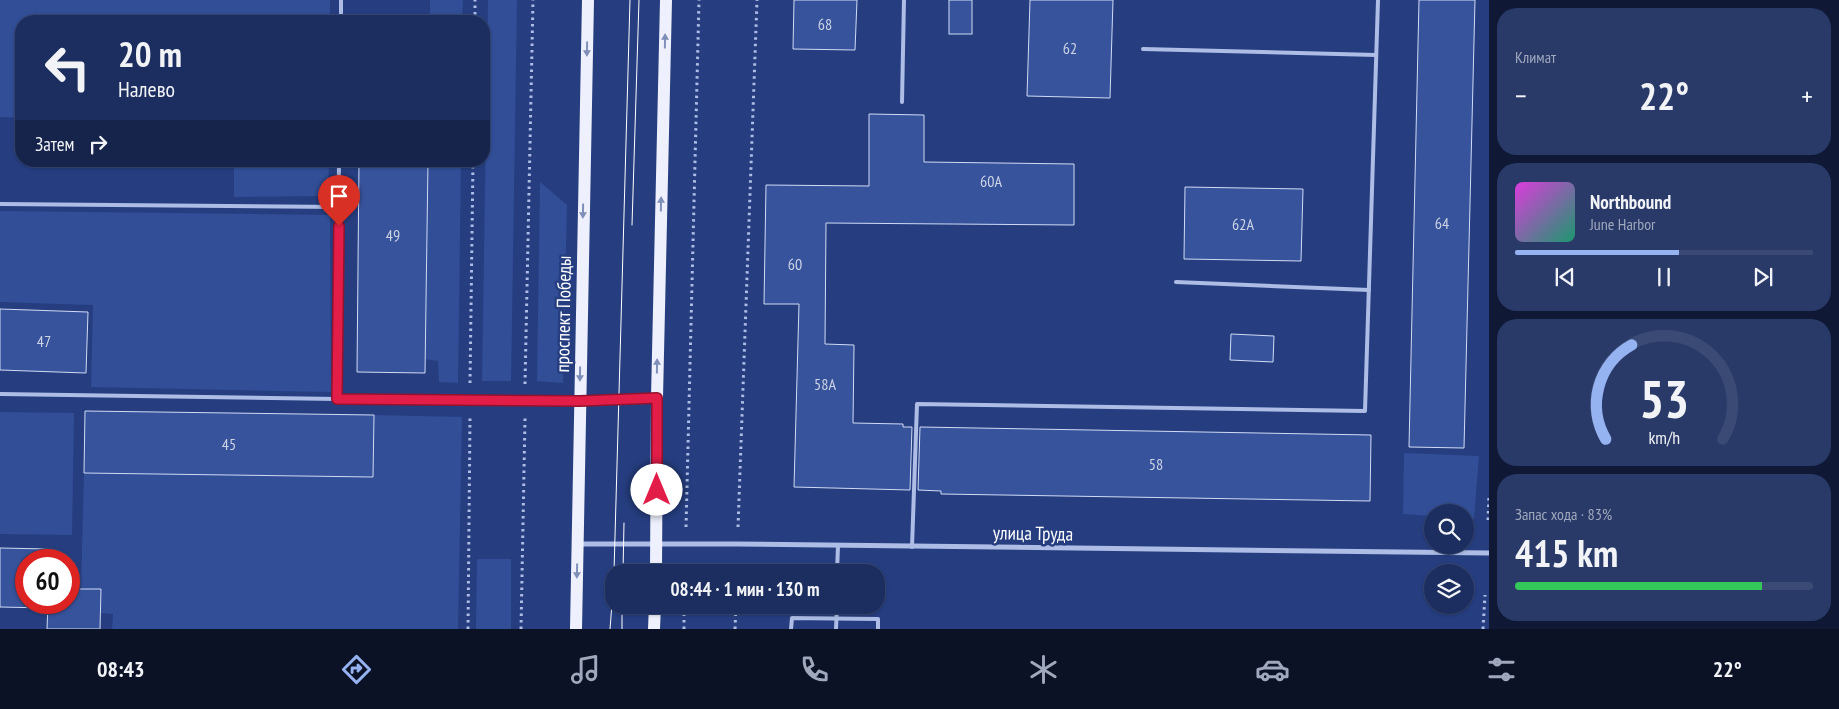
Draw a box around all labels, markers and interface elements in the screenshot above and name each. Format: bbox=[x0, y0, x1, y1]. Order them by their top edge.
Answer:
house number: 68 bbox=[818, 14, 832, 34]
text: 20 m bbox=[118, 31, 182, 77]
one-way arrow bbox=[661, 33, 669, 49]
icon: left bbox=[35, 35, 100, 100]
house number: 62 bbox=[1063, 38, 1077, 58]
one-way arrow bbox=[583, 41, 591, 57]
text: Климат bbox=[1515, 47, 1556, 67]
text: 22° bbox=[1639, 71, 1689, 120]
text: Налево bbox=[118, 75, 175, 103]
text: − bbox=[1515, 77, 1527, 114]
text: + bbox=[1801, 77, 1813, 114]
icon: right bbox=[84, 130, 112, 158]
text: Затем bbox=[35, 132, 74, 156]
house number: 60А bbox=[980, 171, 1002, 191]
pin bbox=[318, 175, 360, 226]
icon: arrive bbox=[325, 182, 353, 210]
text: Northbound bbox=[1590, 190, 1671, 214]
one-way arrow bbox=[657, 196, 665, 212]
one-way arrow bbox=[579, 203, 587, 219]
house number: 64 bbox=[1435, 213, 1449, 233]
house number: 62А bbox=[1232, 214, 1254, 234]
text: June Harbor bbox=[1590, 214, 1655, 234]
house number: 49 bbox=[386, 225, 400, 245]
house number: 60 bbox=[788, 254, 802, 274]
street label: проспект Победы bbox=[550, 255, 576, 373]
icon: previous bbox=[1551, 263, 1579, 291]
icon: pause bbox=[1650, 263, 1678, 291]
icon: next bbox=[1749, 263, 1777, 291]
house number: 47 bbox=[37, 331, 51, 351]
one-way arrow bbox=[654, 358, 662, 374]
text: 53 bbox=[1639, 365, 1689, 432]
one-way arrow bbox=[576, 366, 584, 382]
house number: 58А bbox=[814, 374, 836, 394]
text: km/h bbox=[1648, 426, 1680, 449]
house number: 45 bbox=[222, 434, 236, 454]
house number: 58 bbox=[1149, 454, 1163, 474]
position arrow bbox=[630, 463, 682, 515]
map controls bbox=[1424, 504, 1474, 614]
button: search bbox=[1424, 504, 1474, 554]
text: Запас хода · 83% bbox=[1515, 504, 1612, 524]
street label: улица Труда bbox=[993, 520, 1073, 546]
text: 415 km bbox=[1515, 528, 1618, 577]
speed limit sign: 60 bbox=[15, 549, 80, 614]
one-way arrow bbox=[573, 563, 581, 579]
button: layers bbox=[1424, 564, 1474, 614]
text: 08:44 · 1 мин · 130 m bbox=[671, 577, 819, 601]
icon: directions bbox=[339, 652, 374, 687]
icon: music bbox=[568, 652, 603, 687]
icon: phone bbox=[797, 652, 832, 687]
icon: climate bbox=[1026, 652, 1061, 687]
icon: car bbox=[1255, 652, 1290, 687]
icon: filters bbox=[1484, 652, 1519, 687]
text: 08:43 bbox=[97, 655, 145, 683]
text: 22° bbox=[1713, 655, 1742, 683]

